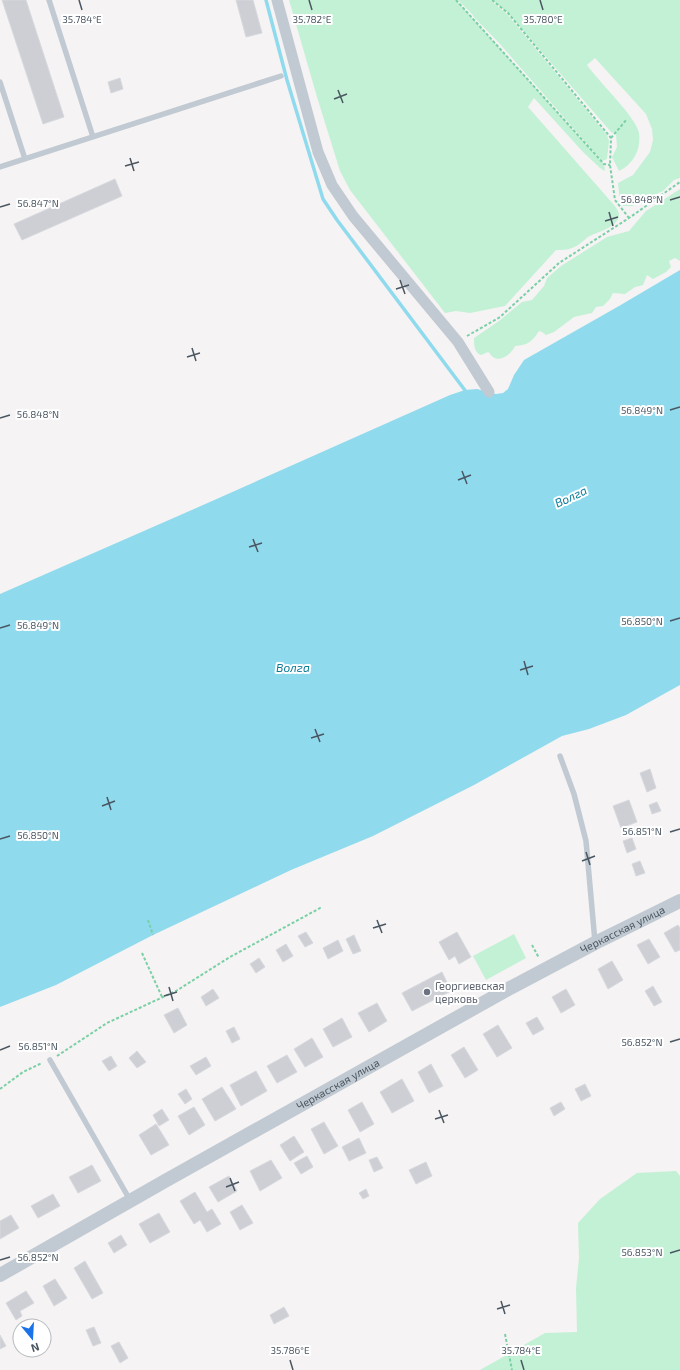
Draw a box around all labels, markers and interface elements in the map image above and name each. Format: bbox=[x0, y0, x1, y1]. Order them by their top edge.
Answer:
text: 35.784°E bbox=[62, 13, 102, 25]
text: 35.782°E bbox=[293, 13, 332, 25]
text: 35.780°E bbox=[523, 13, 563, 25]
text: 56.848°N bbox=[621, 193, 663, 205]
text: 56.847°N bbox=[17, 197, 59, 209]
text: 56.849°N bbox=[621, 404, 663, 416]
text: 56.848°N bbox=[17, 408, 59, 420]
water label: Волга bbox=[552, 483, 589, 510]
text: 56.850°N bbox=[621, 615, 663, 627]
text: 56.849°N bbox=[17, 619, 59, 631]
water label: Волга bbox=[276, 660, 310, 674]
text: 56.851°N bbox=[622, 825, 662, 837]
text: 56.850°N bbox=[17, 829, 59, 841]
street label: Черкасская улица bbox=[578, 903, 667, 956]
place label: Георгиевская церковь bbox=[435, 979, 505, 1005]
marker: Георгиевская церковь bbox=[422, 987, 432, 997]
text: 56.852°N bbox=[621, 1036, 663, 1048]
text: 56.851°N bbox=[18, 1040, 58, 1052]
street label: Черкасская улица bbox=[294, 1055, 381, 1112]
text: 56.853°N bbox=[621, 1246, 663, 1258]
text: 56.852°N bbox=[17, 1251, 59, 1263]
north arrow bbox=[12, 1318, 52, 1358]
text: N bbox=[29, 1341, 41, 1355]
text: 35.786°E bbox=[271, 1344, 310, 1356]
text: 35.784°E bbox=[501, 1344, 541, 1356]

